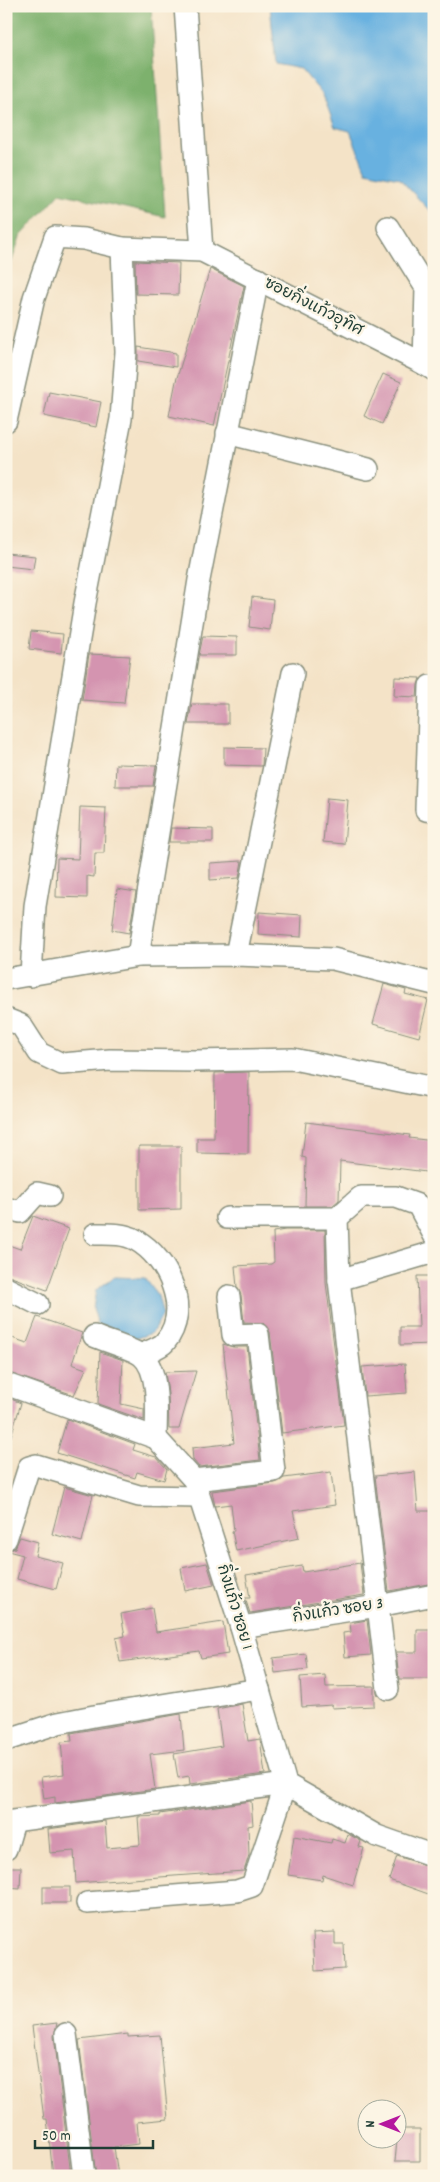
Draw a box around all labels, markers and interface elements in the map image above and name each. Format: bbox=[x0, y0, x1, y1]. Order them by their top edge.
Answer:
street label: ซอยกิ่งแก้วอุทิศ bbox=[259, 267, 371, 343]
street label: กิ่งแก้ว ซอย 1 bbox=[210, 1560, 263, 1652]
street label: กิ่งแก้ว ซอย 3 bbox=[290, 1587, 385, 1630]
north arrow bbox=[358, 2100, 408, 2150]
scale bar bbox=[35, 2117, 152, 2149]
text: N bbox=[361, 2120, 381, 2127]
text: 50 m bbox=[42, 2126, 71, 2148]

